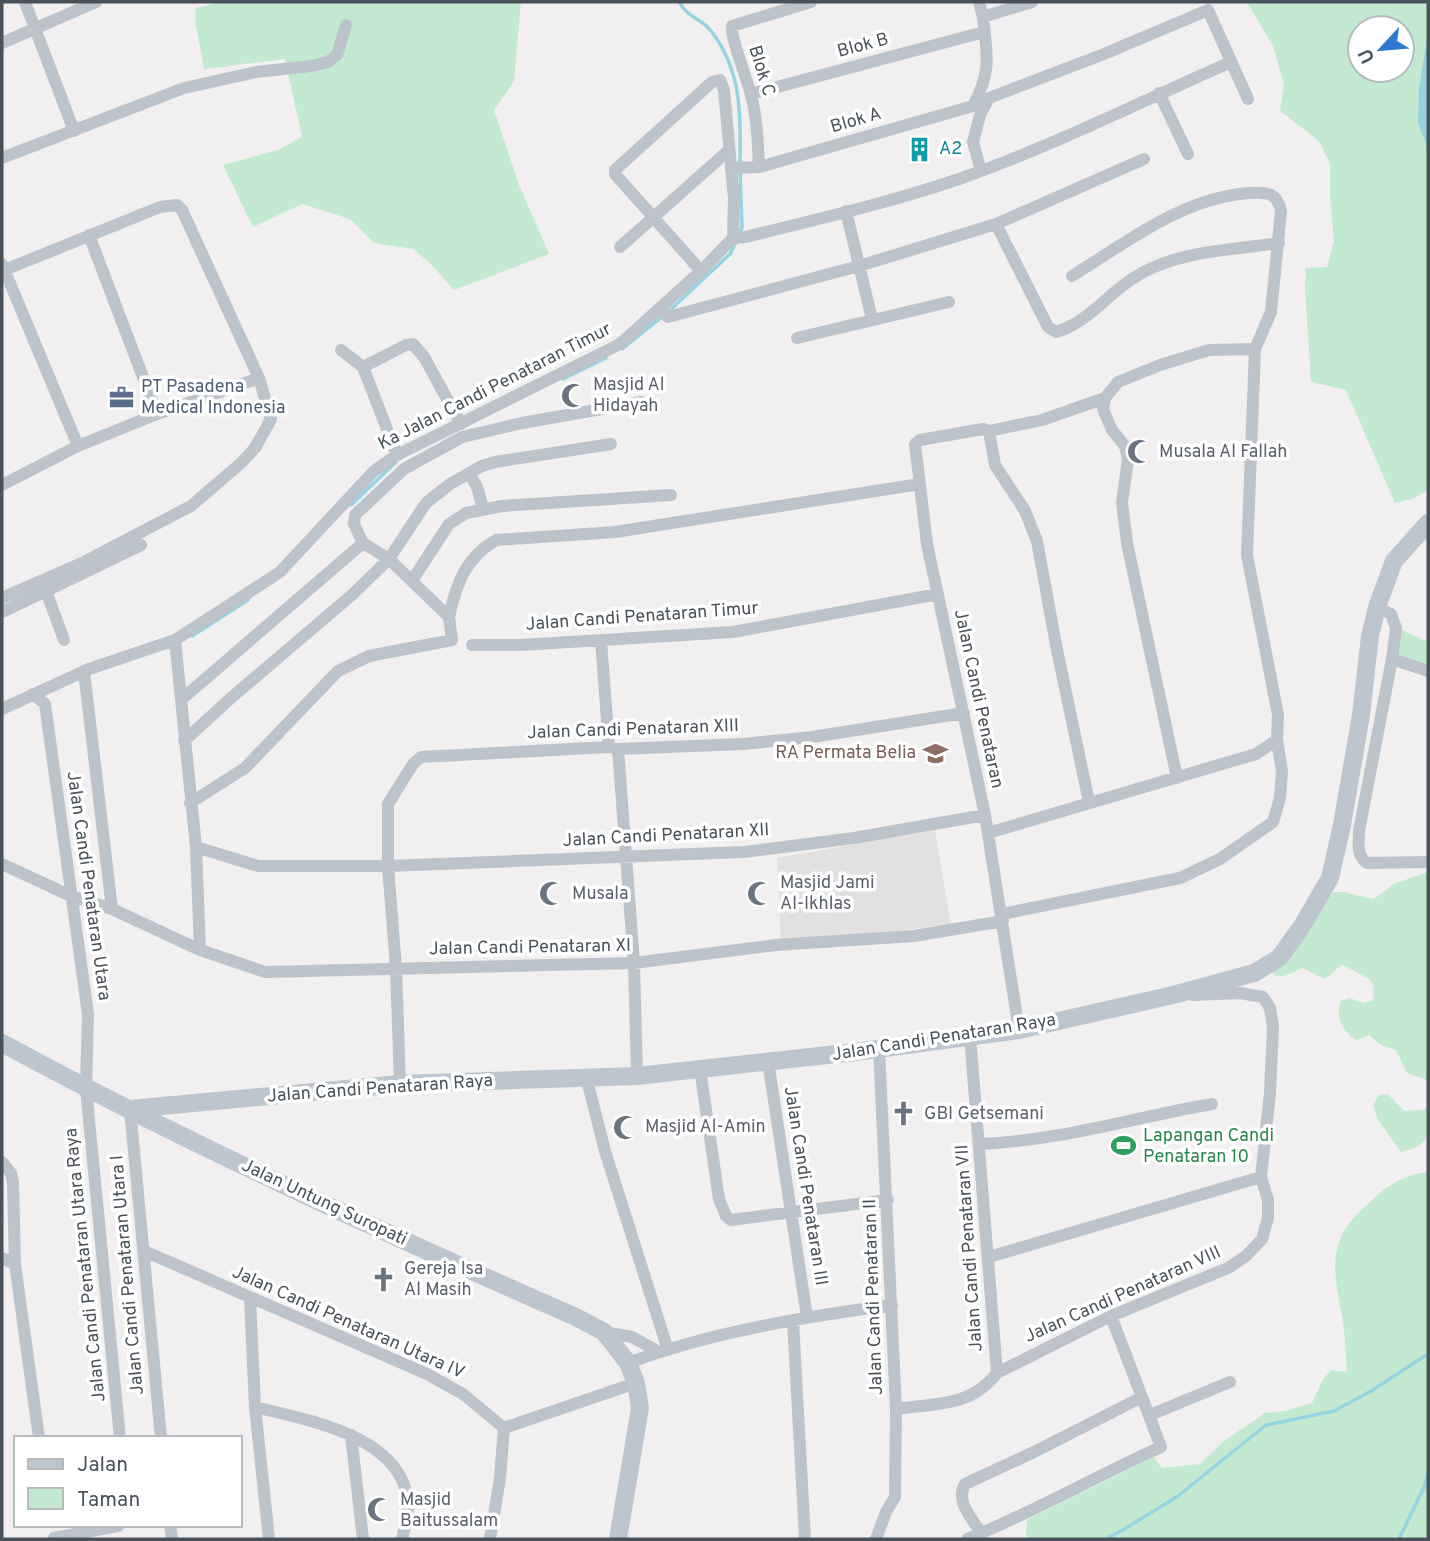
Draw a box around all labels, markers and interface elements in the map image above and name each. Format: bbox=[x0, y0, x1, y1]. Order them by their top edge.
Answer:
north arrow bbox=[1346, 14, 1416, 84]
street label: Blok B bbox=[835, 28, 891, 64]
street label: Blok C bbox=[742, 43, 780, 99]
text: U bbox=[1354, 44, 1381, 67]
street label: Blok A bbox=[828, 103, 884, 139]
building icon: A2 bbox=[905, 135, 933, 163]
place label: A2 bbox=[939, 138, 962, 161]
street label: Ka Jalan Candi Penataran Timur bbox=[375, 318, 615, 456]
place label: Masjid Al Hidayah bbox=[593, 374, 665, 418]
place label: PT Pasadena Medical Indonesia bbox=[141, 376, 285, 420]
mosque icon: Masjid Al Hidayah bbox=[559, 381, 587, 409]
office icon: PT Pasadena Medical Indonesia bbox=[107, 383, 135, 411]
mosque icon: Musala Al Fallah bbox=[1125, 438, 1153, 466]
place label: Musala Al Fallah bbox=[1159, 441, 1287, 464]
street label: Jalan Candi Penataran Timur bbox=[525, 597, 759, 637]
street label: Jalan Candi Penataran bbox=[948, 607, 1008, 791]
street label: Jalan Candi Penataran XIII bbox=[527, 715, 739, 745]
school or university icon: RA Permata Belia bbox=[922, 739, 950, 767]
place label: RA Permata Belia bbox=[775, 742, 916, 765]
street label: Jalan Candi Penataran Utara bbox=[61, 770, 115, 1002]
street label: Jalan Candi Penataran XII bbox=[562, 819, 770, 853]
place label: Masjid Jami Al-Ikhlas bbox=[780, 872, 875, 916]
mosque icon: Masjid Jami Al-Ikhlas bbox=[746, 879, 774, 907]
mosque icon: Musala bbox=[538, 880, 566, 908]
place label: Musala bbox=[572, 883, 629, 906]
street label: Jalan Candi Penataran XI bbox=[429, 935, 631, 961]
street label: Jalan Candi Penataran Raya bbox=[830, 1009, 1058, 1067]
street label: Jalan Candi Penataran Raya bbox=[266, 1070, 494, 1108]
street label: Jalan Candi Penataran III bbox=[778, 1085, 832, 1287]
church icon: GBI Getsemani bbox=[890, 1100, 918, 1128]
place label: GBI Getsemani bbox=[924, 1103, 1044, 1126]
mosque icon: Masjid Al-Amin bbox=[611, 1113, 639, 1141]
place label: Masjid Al-Amin bbox=[645, 1116, 766, 1139]
place label: Lapangan Candi Penataran 10 bbox=[1143, 1125, 1274, 1169]
street label: Jalan Candi Penataran Utara Raya bbox=[60, 1127, 112, 1403]
sports icon: Lapangan Candi Penataran 10 bbox=[1109, 1132, 1137, 1160]
street label: Jalan Candi Penataran VII bbox=[951, 1144, 989, 1352]
street label: Jalan Candi Penataran Utara I bbox=[106, 1154, 150, 1396]
street label: Jalan Untung Suropati bbox=[238, 1155, 410, 1251]
street label: Jalan Candi Penataran II bbox=[859, 1198, 889, 1396]
street label: Jalan Candi Penataran VIII bbox=[1021, 1241, 1225, 1349]
place label: Gereja Isa Al Masih bbox=[404, 1258, 483, 1302]
street label: Jalan Candi Penataran Utara IV bbox=[228, 1261, 468, 1385]
church icon: Gereja Isa Al Masih bbox=[370, 1265, 398, 1293]
legend bbox=[14, 1436, 242, 1527]
text: Jalan bbox=[77, 1452, 128, 1479]
text: Taman bbox=[77, 1487, 140, 1514]
place label: Masjid Baitussalam bbox=[400, 1489, 498, 1533]
mosque icon: Masjid Baitussalam bbox=[366, 1496, 394, 1524]

